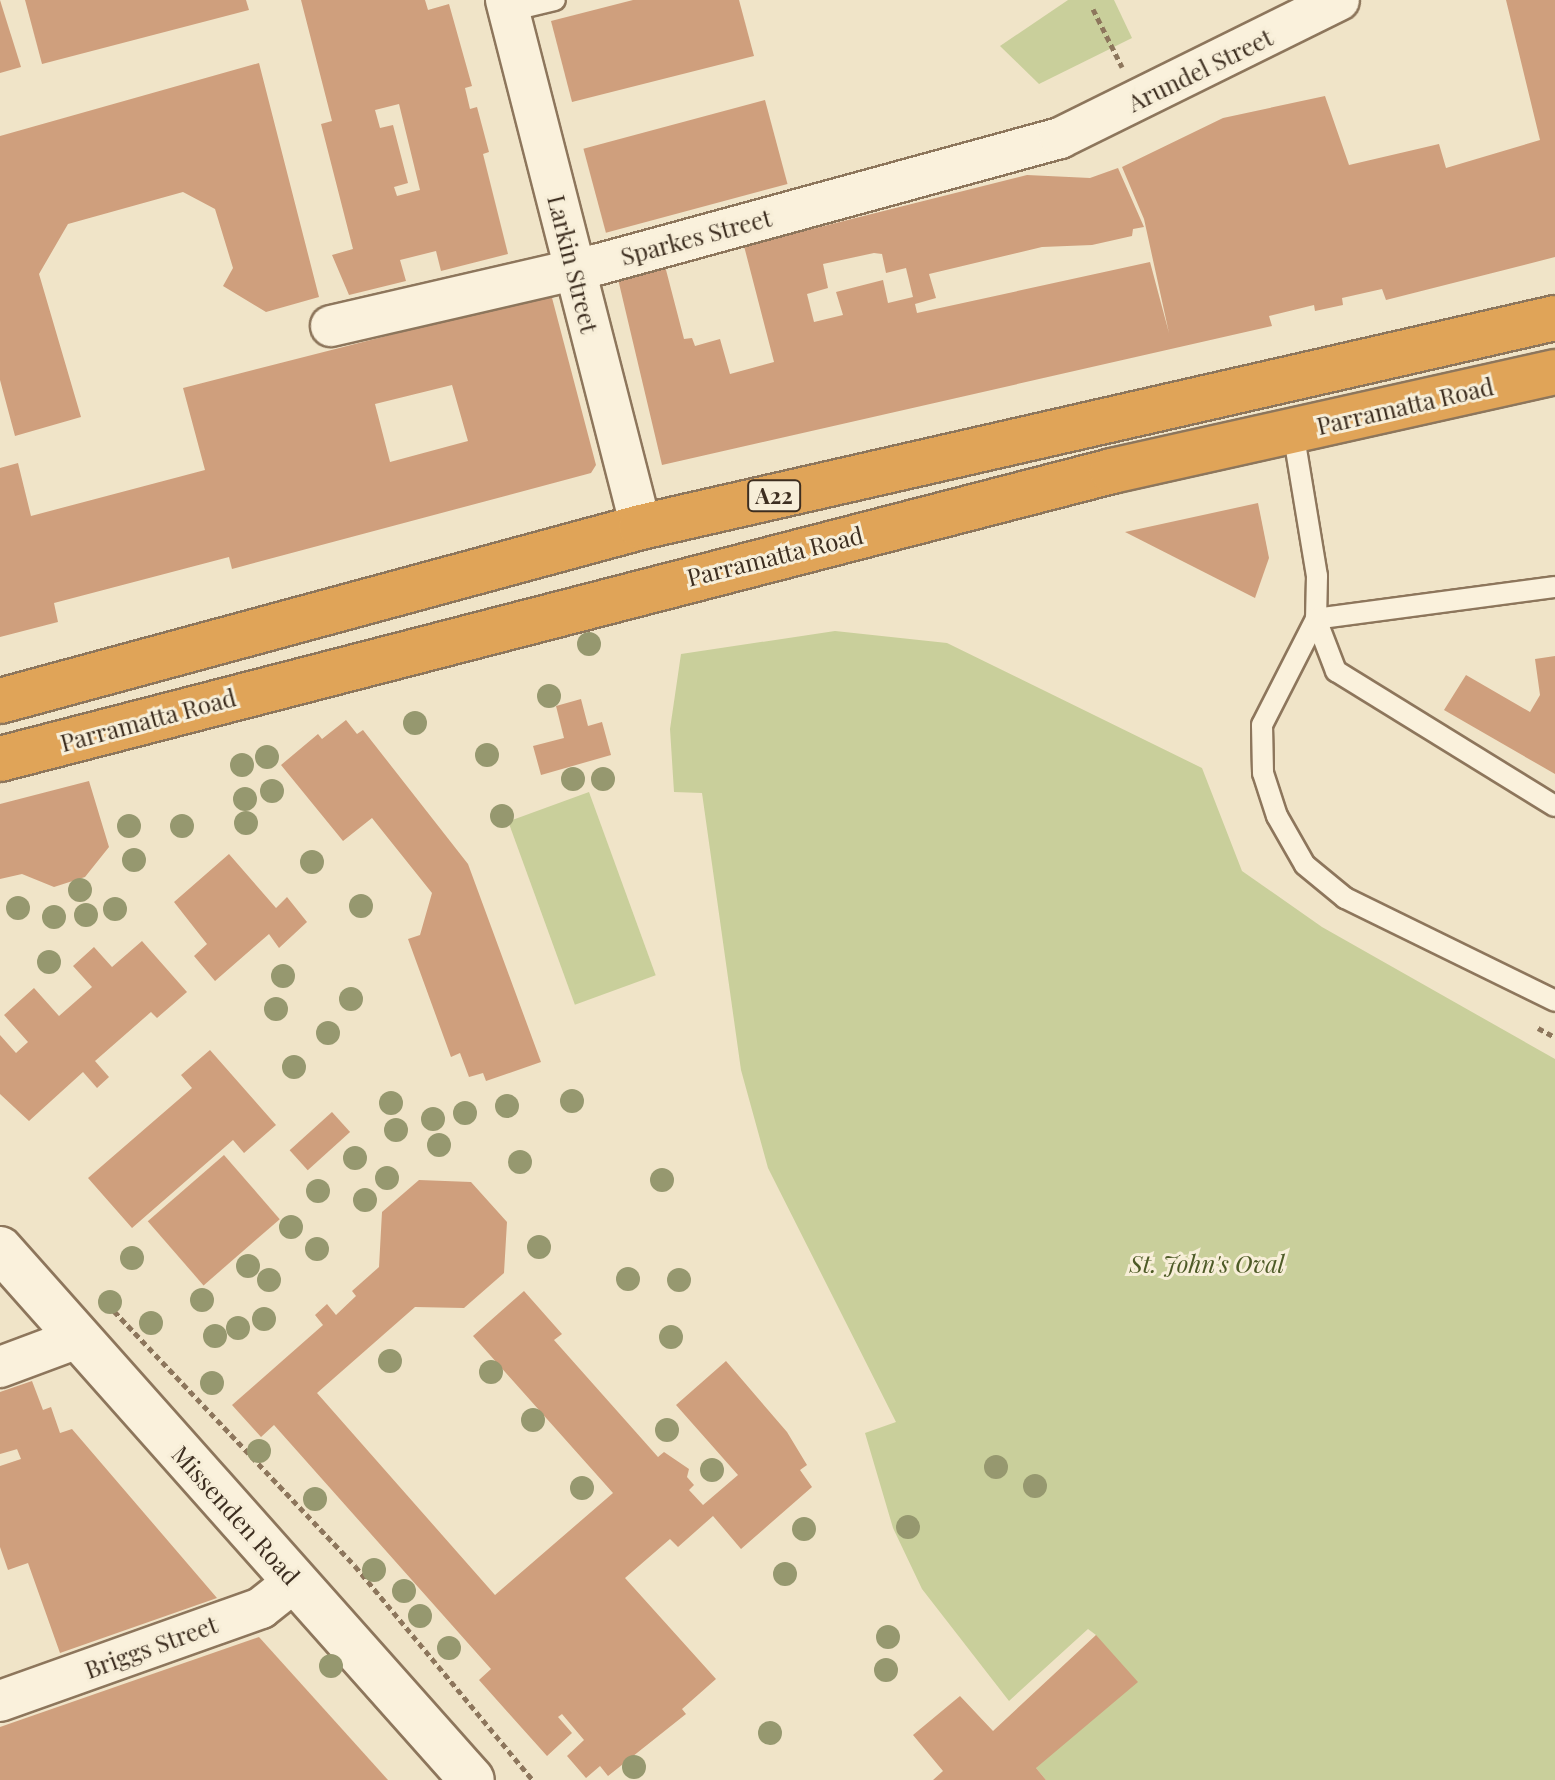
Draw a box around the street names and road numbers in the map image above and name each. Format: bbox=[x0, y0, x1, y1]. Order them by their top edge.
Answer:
street label: Arundel Street bbox=[1123, 23, 1277, 117]
street label: Larkin Street bbox=[542, 192, 604, 336]
street label: Sparkes Street bbox=[617, 203, 775, 271]
street label: Parramatta Road bbox=[1314, 372, 1496, 440]
road number: A22 bbox=[746, 478, 802, 514]
street label: Parramatta Road bbox=[684, 520, 866, 592]
street label: Parramatta Road bbox=[57, 683, 239, 757]
street label: Missenden Road bbox=[166, 1440, 306, 1590]
street label: Briggs Street bbox=[81, 1610, 221, 1684]

